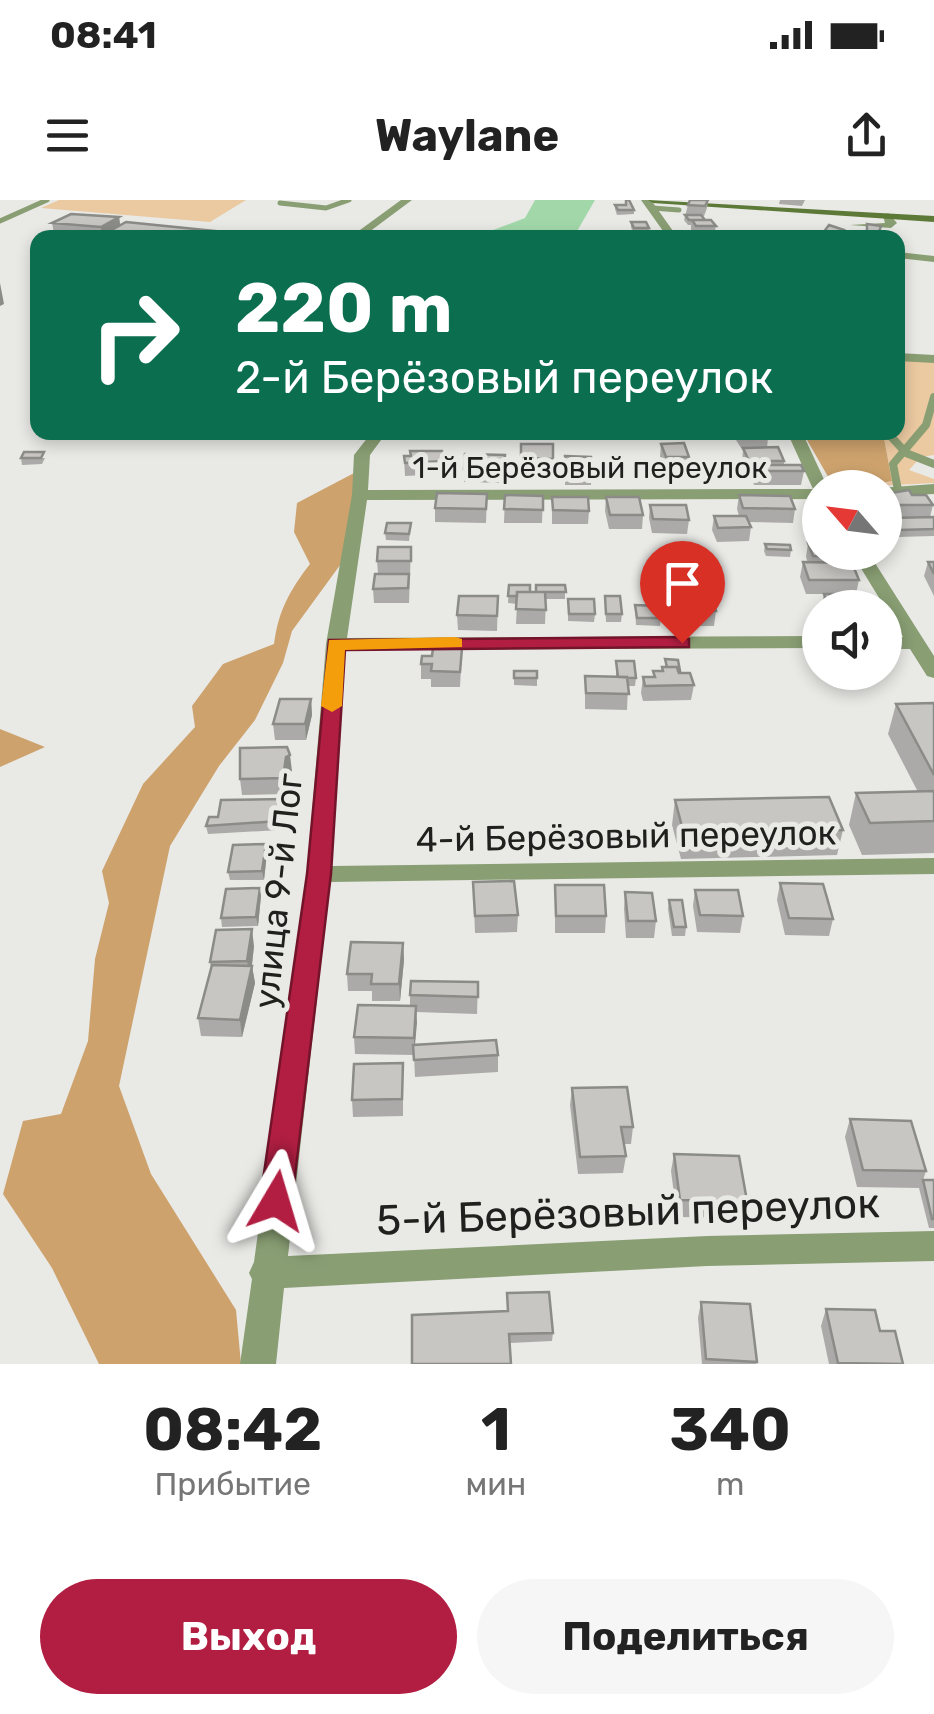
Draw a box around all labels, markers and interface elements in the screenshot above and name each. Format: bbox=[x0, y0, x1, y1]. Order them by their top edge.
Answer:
text: 08:41 bbox=[50, 12, 157, 58]
icon: menu bbox=[40, 108, 95, 163]
icon: share bbox=[839, 108, 894, 163]
text: Waylane bbox=[375, 109, 559, 162]
text: 220 m bbox=[235, 267, 453, 350]
icon: right bbox=[70, 270, 200, 400]
text: 2-й Берёзовый переулок bbox=[235, 351, 773, 404]
street label: 1-й Берёзовый переулок bbox=[413, 450, 767, 486]
north arrow bbox=[802, 470, 902, 570]
map controls bbox=[802, 470, 902, 690]
pin bbox=[640, 541, 725, 644]
icon: arrive bbox=[655, 556, 710, 611]
button: sound bbox=[802, 590, 902, 690]
street label: улица 9-й Лог bbox=[245, 771, 311, 1011]
street label: 4-й Берёзовый переулок bbox=[415, 811, 837, 861]
position arrow bbox=[224, 1149, 328, 1253]
street label: 5-й Берёзовый переулок bbox=[375, 1178, 881, 1246]
text: 08:42 bbox=[143, 1394, 322, 1465]
text: 1 bbox=[481, 1394, 511, 1465]
text: 340 bbox=[669, 1394, 791, 1465]
text: Прибытие bbox=[154, 1465, 311, 1503]
text: мин bbox=[465, 1465, 526, 1503]
text: m bbox=[716, 1465, 744, 1503]
button: Выход bbox=[40, 1579, 457, 1694]
button: Поделиться bbox=[477, 1579, 894, 1694]

